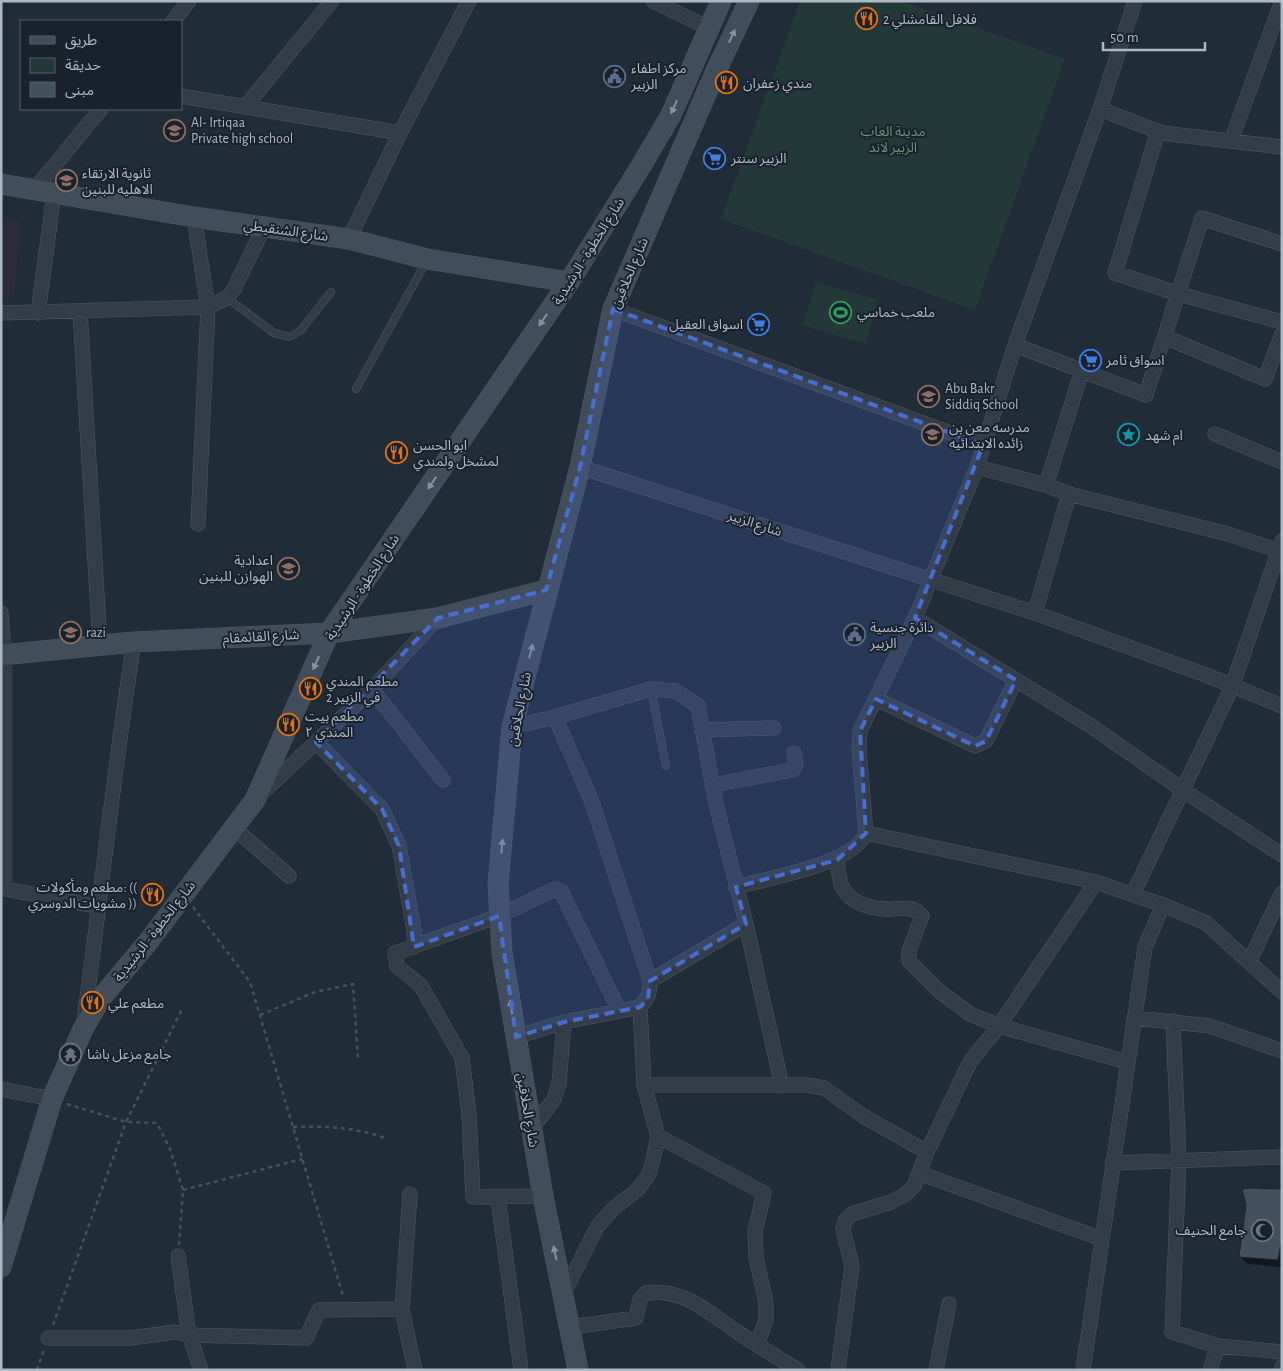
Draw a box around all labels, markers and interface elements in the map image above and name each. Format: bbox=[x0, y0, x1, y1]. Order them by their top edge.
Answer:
restaurant icon: فلافل القامشلي 2 bbox=[855, 7, 879, 31]
place label: فلافل القامشلي 2 bbox=[883, 13, 977, 30]
legend bbox=[20, 20, 182, 110]
scale bar bbox=[1103, 20, 1206, 52]
one-way arrow bbox=[728, 29, 736, 43]
text: 50 m bbox=[1110, 30, 1139, 45]
text: طريق bbox=[65, 33, 97, 50]
text: حديقة bbox=[65, 58, 101, 73]
place label: مركز اطفاء الزبير bbox=[630, 62, 687, 93]
public building icon: مركز اطفاء الزبير bbox=[603, 64, 627, 88]
restaurant icon: مندي زعفران bbox=[715, 71, 739, 95]
place label: مندي زعفران bbox=[743, 77, 812, 94]
text: مبنى bbox=[65, 83, 94, 99]
one-way arrow bbox=[670, 100, 678, 114]
place label: Al- Irtiqaa Private high school bbox=[191, 116, 293, 146]
school or university icon: Al- Irtiqaa Private high school bbox=[163, 118, 187, 142]
park label: مدينة العاب الزبير لاند bbox=[860, 125, 926, 156]
supermarket icon: الزبير سنتر bbox=[703, 146, 727, 170]
place label: الزبير سنتر bbox=[730, 152, 786, 167]
place label: ثانوية الارتقاء الاهليه للبنين bbox=[82, 167, 153, 198]
school or university icon: ثانوية الارتقاء الاهليه للبنين bbox=[54, 169, 78, 193]
street label: شارع الخطوة - الرشيدية bbox=[550, 195, 630, 309]
street label: شارع الشنقيطي bbox=[242, 218, 329, 247]
street label: شارع الحلاقين bbox=[609, 236, 654, 312]
sports icon: ملعب خماسي bbox=[829, 300, 853, 324]
place label: ملعب خماسي bbox=[857, 306, 935, 323]
supermarket icon: اسواق العقيل bbox=[747, 312, 771, 336]
one-way arrow bbox=[538, 313, 548, 327]
place label: اسواق العقيل bbox=[669, 318, 743, 333]
supermarket icon: اسواق ثامر bbox=[1078, 348, 1102, 372]
place label: اسواق ثامر bbox=[1105, 354, 1165, 369]
place label: Abu Bakr Siddiq School bbox=[945, 382, 1019, 412]
school or university icon: Abu Bakr Siddiq School bbox=[917, 384, 941, 408]
place label: مدرسه معن بن زائده الابتدائيه bbox=[949, 421, 1030, 452]
school or university icon: مدرسه معن بن زائده الابتدائيه bbox=[921, 423, 945, 447]
place icon: ام شهد bbox=[1117, 423, 1141, 447]
place label: ام شهد bbox=[1145, 429, 1183, 446]
place label: ابو الحسن لمشخل ولمندي bbox=[413, 439, 499, 472]
restaurant icon: ابو الحسن لمشخل ولمندي bbox=[385, 441, 409, 465]
one-way arrow bbox=[427, 476, 437, 490]
street label: شارع الزبير bbox=[724, 508, 784, 542]
street label: شارع الخطوة - الرشيدية bbox=[323, 532, 405, 645]
place label: اعدادية الهوازن للبنين bbox=[199, 554, 273, 585]
school or university icon: اعدادية الهوازن للبنين bbox=[277, 556, 301, 580]
school or university icon: razi bbox=[58, 620, 82, 644]
place label: دائرة جنسية الزبير bbox=[869, 621, 934, 652]
public building icon: دائرة جنسية الزبير bbox=[842, 623, 866, 647]
place label: razi bbox=[86, 626, 106, 640]
street label: شارع القائمقام bbox=[222, 628, 300, 649]
one-way arrow bbox=[527, 644, 535, 659]
one-way arrow bbox=[311, 656, 319, 670]
street label: شارع الحلاقين bbox=[506, 671, 537, 748]
place label: مطعم المندي 2 في الزبير bbox=[326, 675, 399, 708]
restaurant icon: مطعم المندي 2 في الزبير bbox=[298, 677, 322, 701]
place label: مطعم بيت المندي ٢ bbox=[305, 710, 364, 743]
restaurant icon: مطعم بيت المندي ٢ bbox=[277, 712, 301, 736]
one-way arrow bbox=[498, 837, 506, 853]
place label: مطعم ومأكولات: (( مشويات الدوسري )) bbox=[28, 878, 137, 914]
street label: شارع الخطوة - الرشيدية bbox=[111, 879, 201, 986]
restaurant icon: مطعم ومأكولات: (( مشويات الدوسري )) bbox=[141, 883, 165, 907]
restaurant icon: مطعم علي bbox=[80, 991, 104, 1015]
place label: مطعم علي bbox=[108, 997, 164, 1014]
one-way arrow bbox=[506, 999, 514, 1015]
temple icon: جامع مزعل باشا bbox=[59, 1042, 83, 1066]
place label: جامع مزعل باشا bbox=[87, 1048, 171, 1065]
street label: شارع الحلاقين bbox=[511, 1072, 540, 1149]
mosque icon: جامع الحنيف bbox=[1250, 1218, 1274, 1242]
place label: جامع الحنيف bbox=[1175, 1224, 1246, 1241]
one-way arrow bbox=[551, 1246, 559, 1261]

